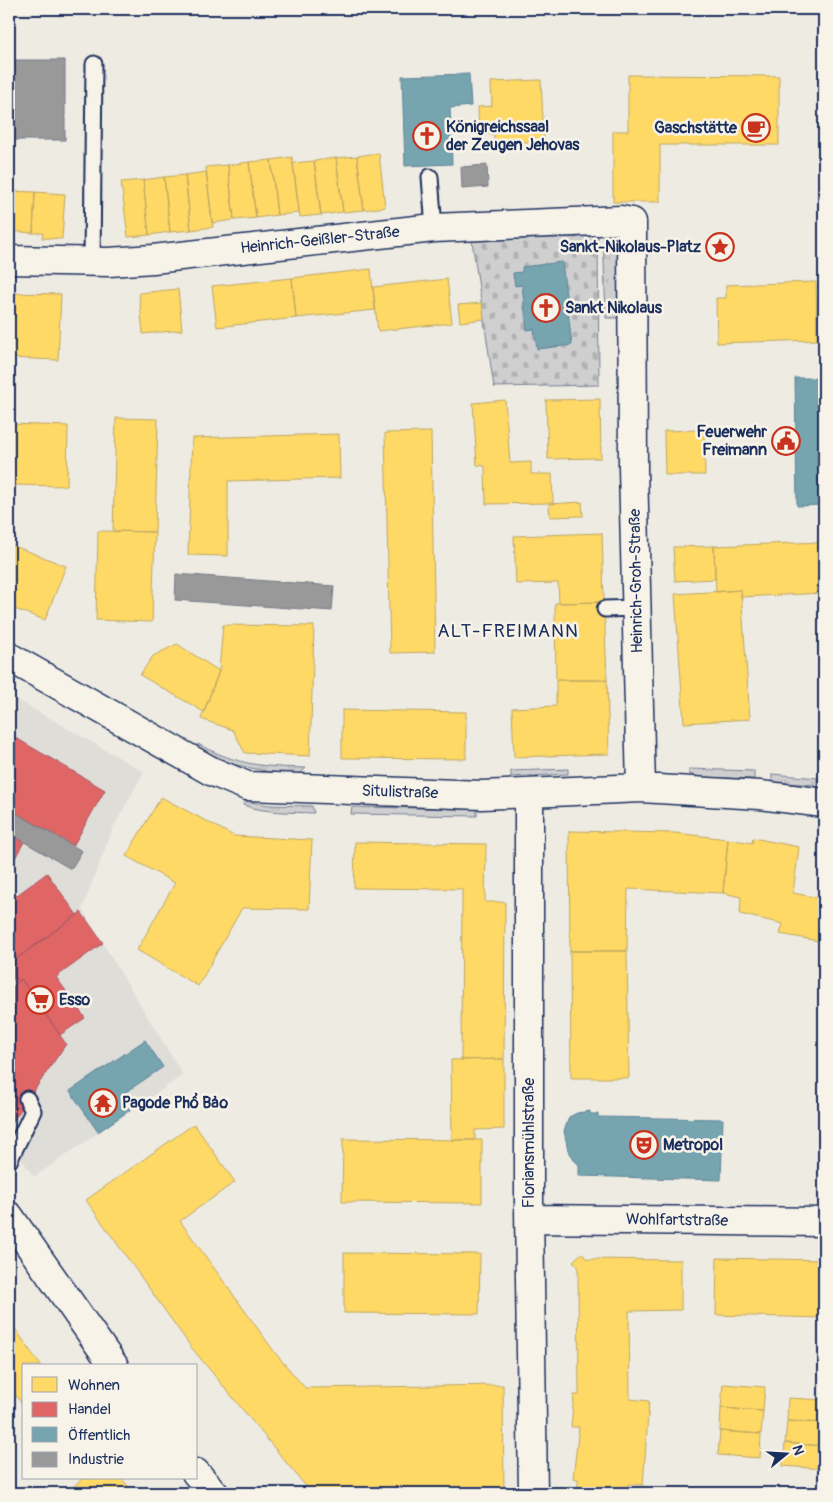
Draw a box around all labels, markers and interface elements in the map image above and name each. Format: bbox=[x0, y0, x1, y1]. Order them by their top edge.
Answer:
cafe icon: Gaschstätte bbox=[741, 113, 771, 143]
place label: Königreichssaal der Zeugen Jehovas bbox=[446, 117, 580, 155]
place label: Gaschstätte bbox=[654, 118, 738, 138]
church icon: Königreichssaal der Zeugen Jehovas bbox=[412, 121, 442, 151]
street label: Heinrich-Geißler-Straße bbox=[239, 222, 401, 258]
place icon: Sankt-Nikolaus-Platz bbox=[705, 232, 735, 262]
place label: Sankt-Nikolaus-Platz bbox=[560, 237, 702, 257]
church icon: Sankt Nikolaus bbox=[531, 293, 561, 323]
place label: Sankt Nikolaus bbox=[565, 298, 663, 318]
place label: Feuerwehr Freimann bbox=[696, 422, 767, 460]
public building icon: Feuerwehr Freimann bbox=[771, 426, 801, 456]
street label: Heinrich-Groh-Straße bbox=[625, 508, 647, 653]
district label: ALT-FREIMANN bbox=[437, 619, 579, 643]
street label: Situlistraße bbox=[361, 781, 439, 803]
supermarket icon: Esso bbox=[25, 985, 55, 1015]
place label: Esso bbox=[59, 990, 91, 1010]
street label: Floriansmühlstraße bbox=[519, 1078, 539, 1208]
temple icon: Pagode Phổ Bảo bbox=[88, 1088, 118, 1118]
place label: Pagode Phổ Bảo bbox=[122, 1092, 228, 1113]
theatre icon: Metropol bbox=[629, 1130, 659, 1160]
place label: Metropol bbox=[663, 1135, 723, 1155]
street label: Wohlfartstraße bbox=[626, 1209, 728, 1231]
legend bbox=[22, 1364, 198, 1480]
text: Wohnen bbox=[68, 1376, 120, 1395]
text: Handel bbox=[68, 1400, 111, 1419]
text: Öffentlich bbox=[68, 1426, 130, 1445]
north arrow bbox=[760, 1430, 810, 1480]
text: N bbox=[788, 1443, 807, 1457]
text: Industrie bbox=[68, 1450, 124, 1469]

